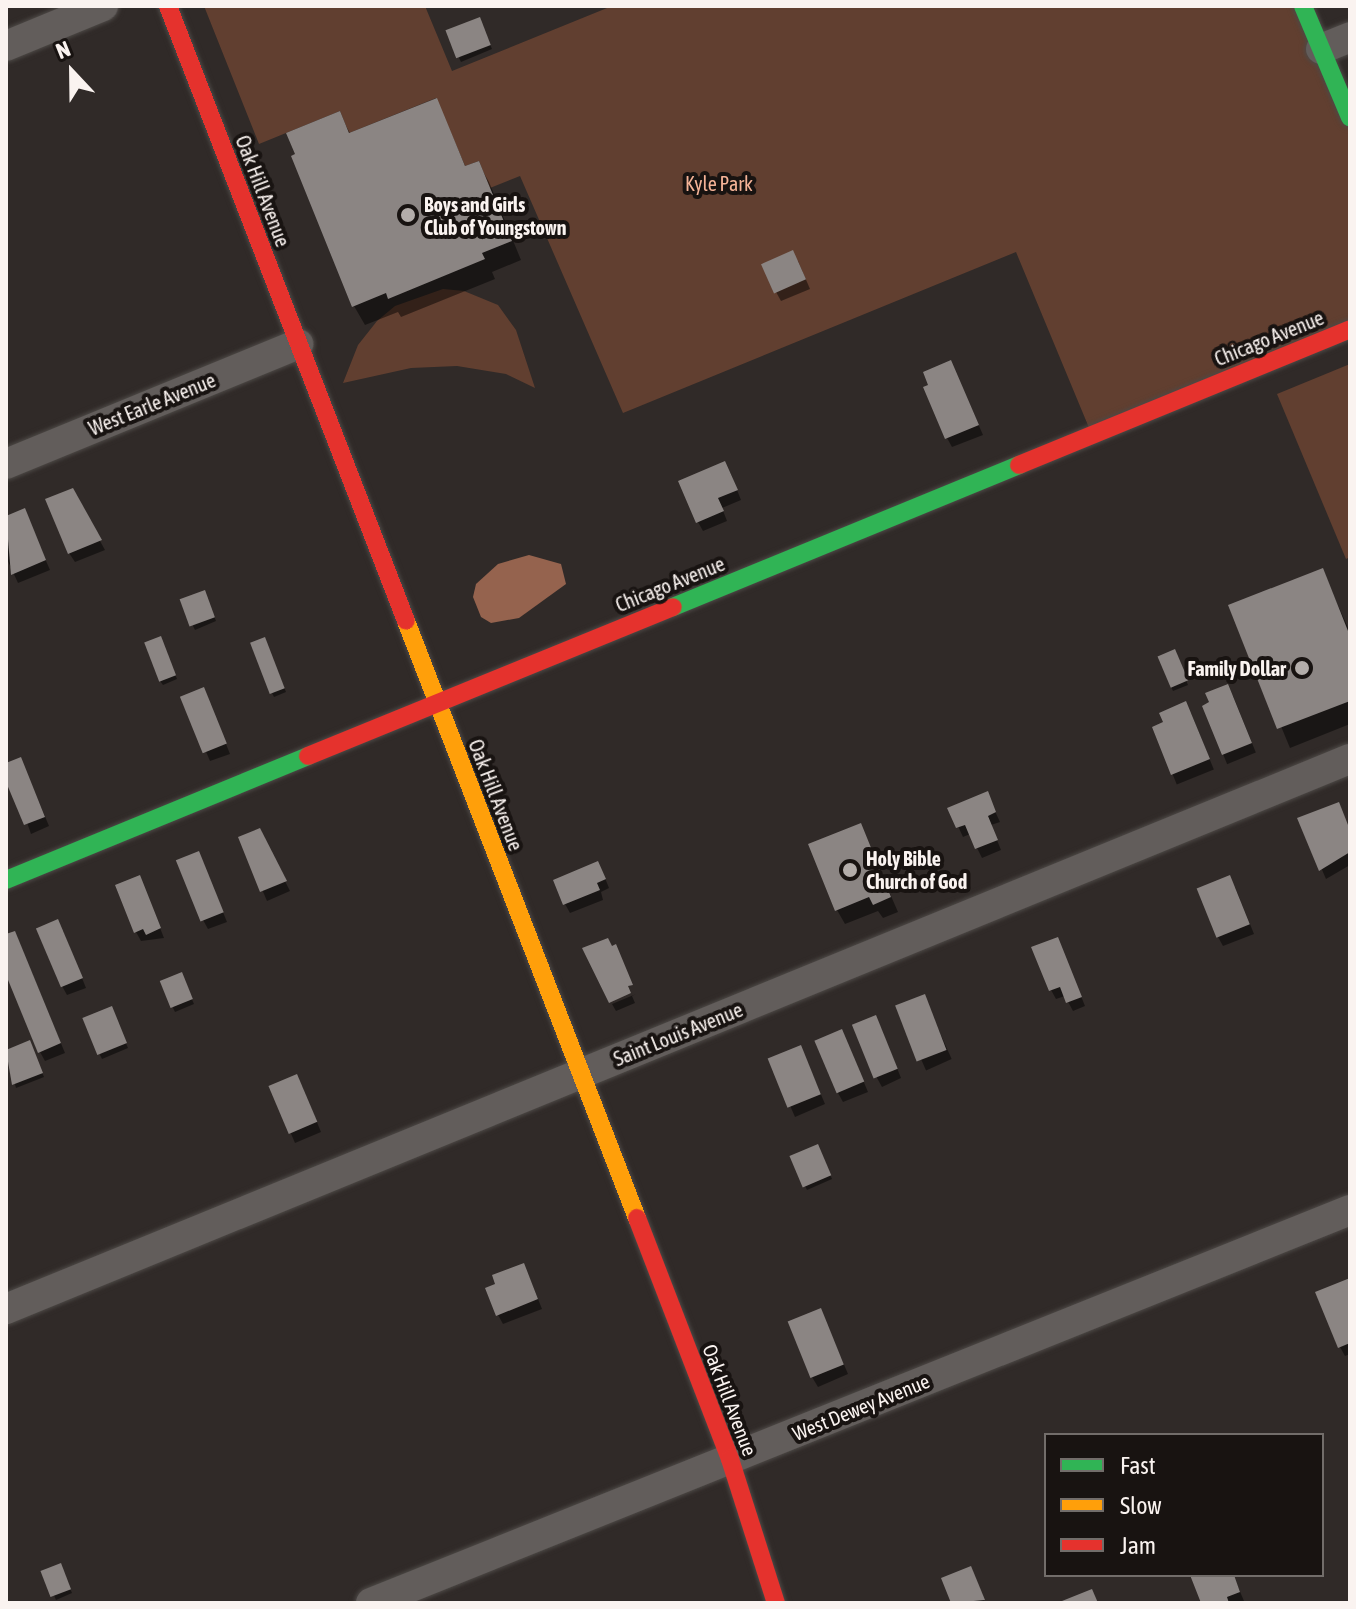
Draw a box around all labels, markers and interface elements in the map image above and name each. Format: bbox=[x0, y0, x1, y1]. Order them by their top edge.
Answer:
north arrow bbox=[32, 32, 112, 112]
text: N bbox=[52, 35, 74, 64]
street label: Oak Hill Avenue bbox=[231, 132, 295, 250]
park label: Kyle Park bbox=[685, 171, 753, 195]
place label: Boys and Girls Club of Youngstown bbox=[424, 192, 566, 239]
marker: Boys and Girls Club of Youngstown bbox=[399, 206, 417, 224]
street label: Chicago Avenue bbox=[1211, 305, 1327, 371]
street label: West Earle Avenue bbox=[85, 368, 219, 440]
street label: Chicago Avenue bbox=[612, 551, 728, 617]
place label: Family Dollar bbox=[1188, 656, 1286, 680]
marker: Family Dollar bbox=[1293, 659, 1311, 677]
street label: Oak Hill Avenue bbox=[464, 736, 528, 854]
place label: Holy Bible Church of God bbox=[866, 846, 967, 893]
marker: Holy Bible Church of God bbox=[841, 861, 859, 879]
street label: Saint Louis Avenue bbox=[610, 997, 746, 1071]
street label: Oak Hill Avenue bbox=[698, 1341, 762, 1459]
street label: West Dewey Avenue bbox=[789, 1369, 933, 1445]
legend bbox=[1044, 1433, 1324, 1577]
text: Fast bbox=[1120, 1452, 1156, 1479]
text: Slow bbox=[1120, 1492, 1162, 1519]
text: Jam bbox=[1120, 1532, 1156, 1559]

